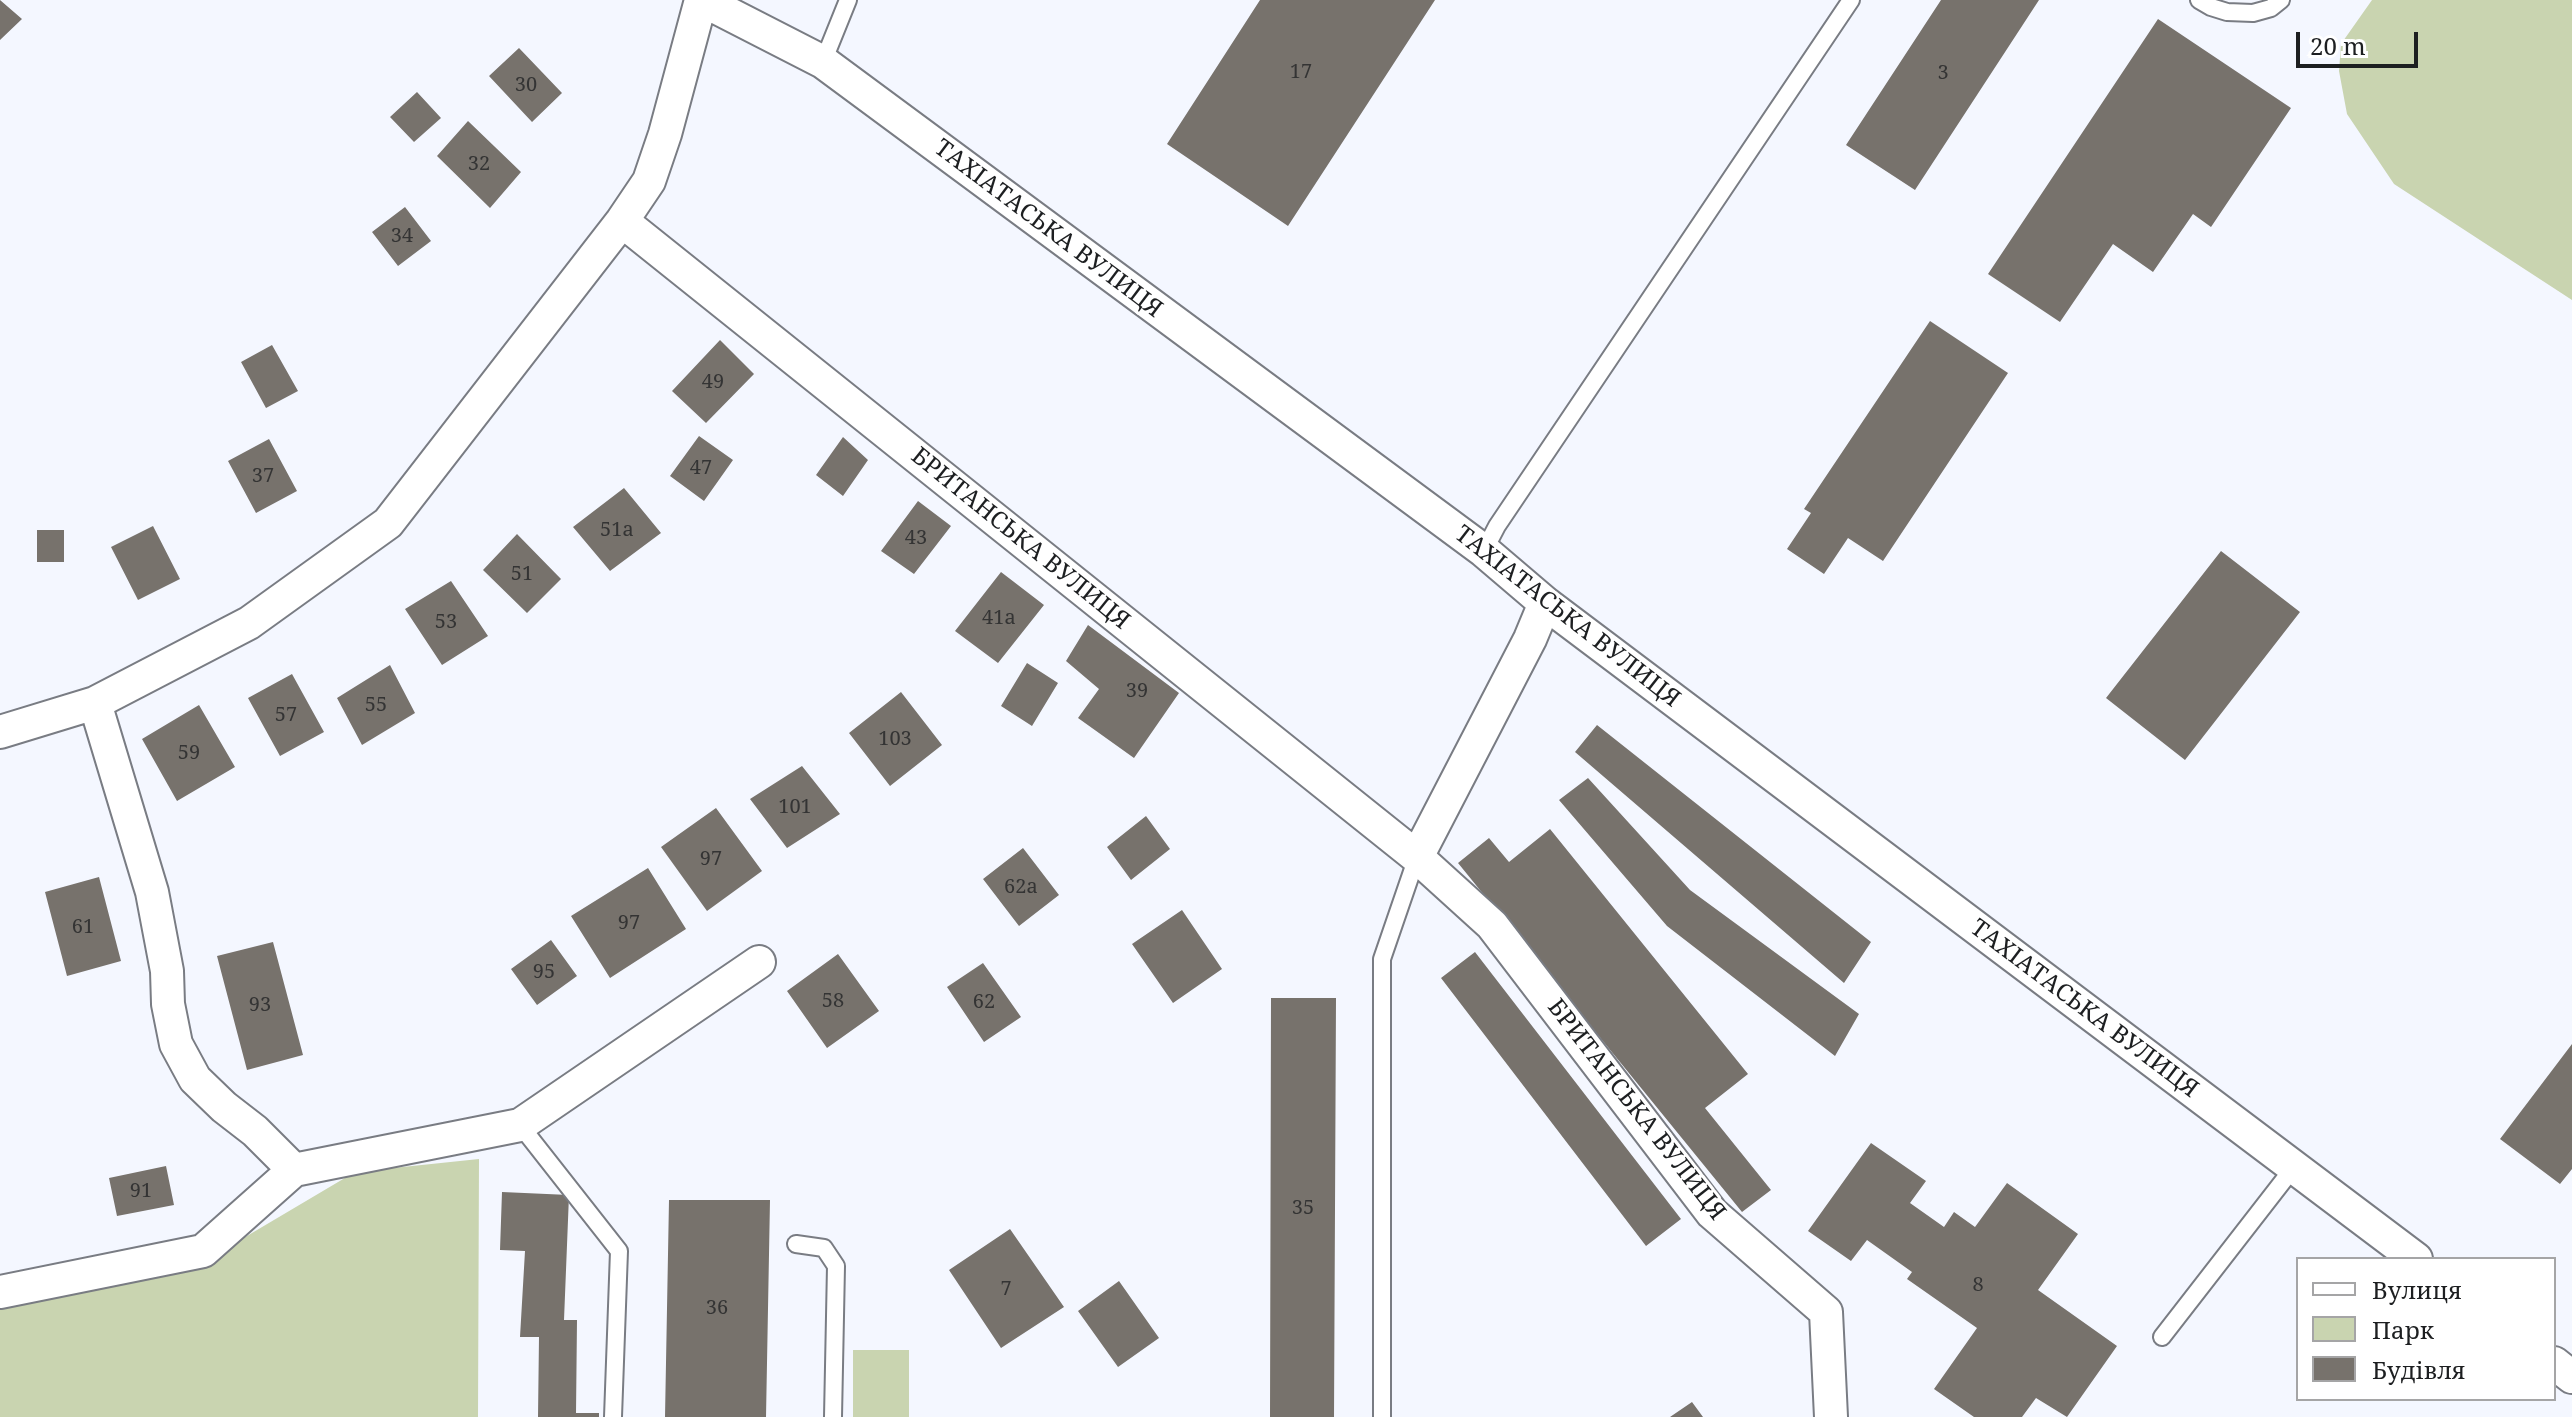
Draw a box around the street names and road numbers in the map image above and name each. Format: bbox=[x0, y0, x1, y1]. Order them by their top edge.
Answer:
street label: ТАХІАТАСЬКА ВУЛИЦЯ bbox=[928, 134, 1168, 324]
street label: БРИТАНСЬКА ВУЛИЦЯ bbox=[905, 442, 1135, 636]
street label: ТАХІАТАСЬКА ВУЛИЦЯ bbox=[1449, 520, 1685, 714]
street label: ТАХІАТАСЬКА ВУЛИЦЯ bbox=[1964, 914, 2204, 1104]
street label: БРИТАНСЬКА ВУЛИЦЯ bbox=[1541, 994, 1731, 1226]

